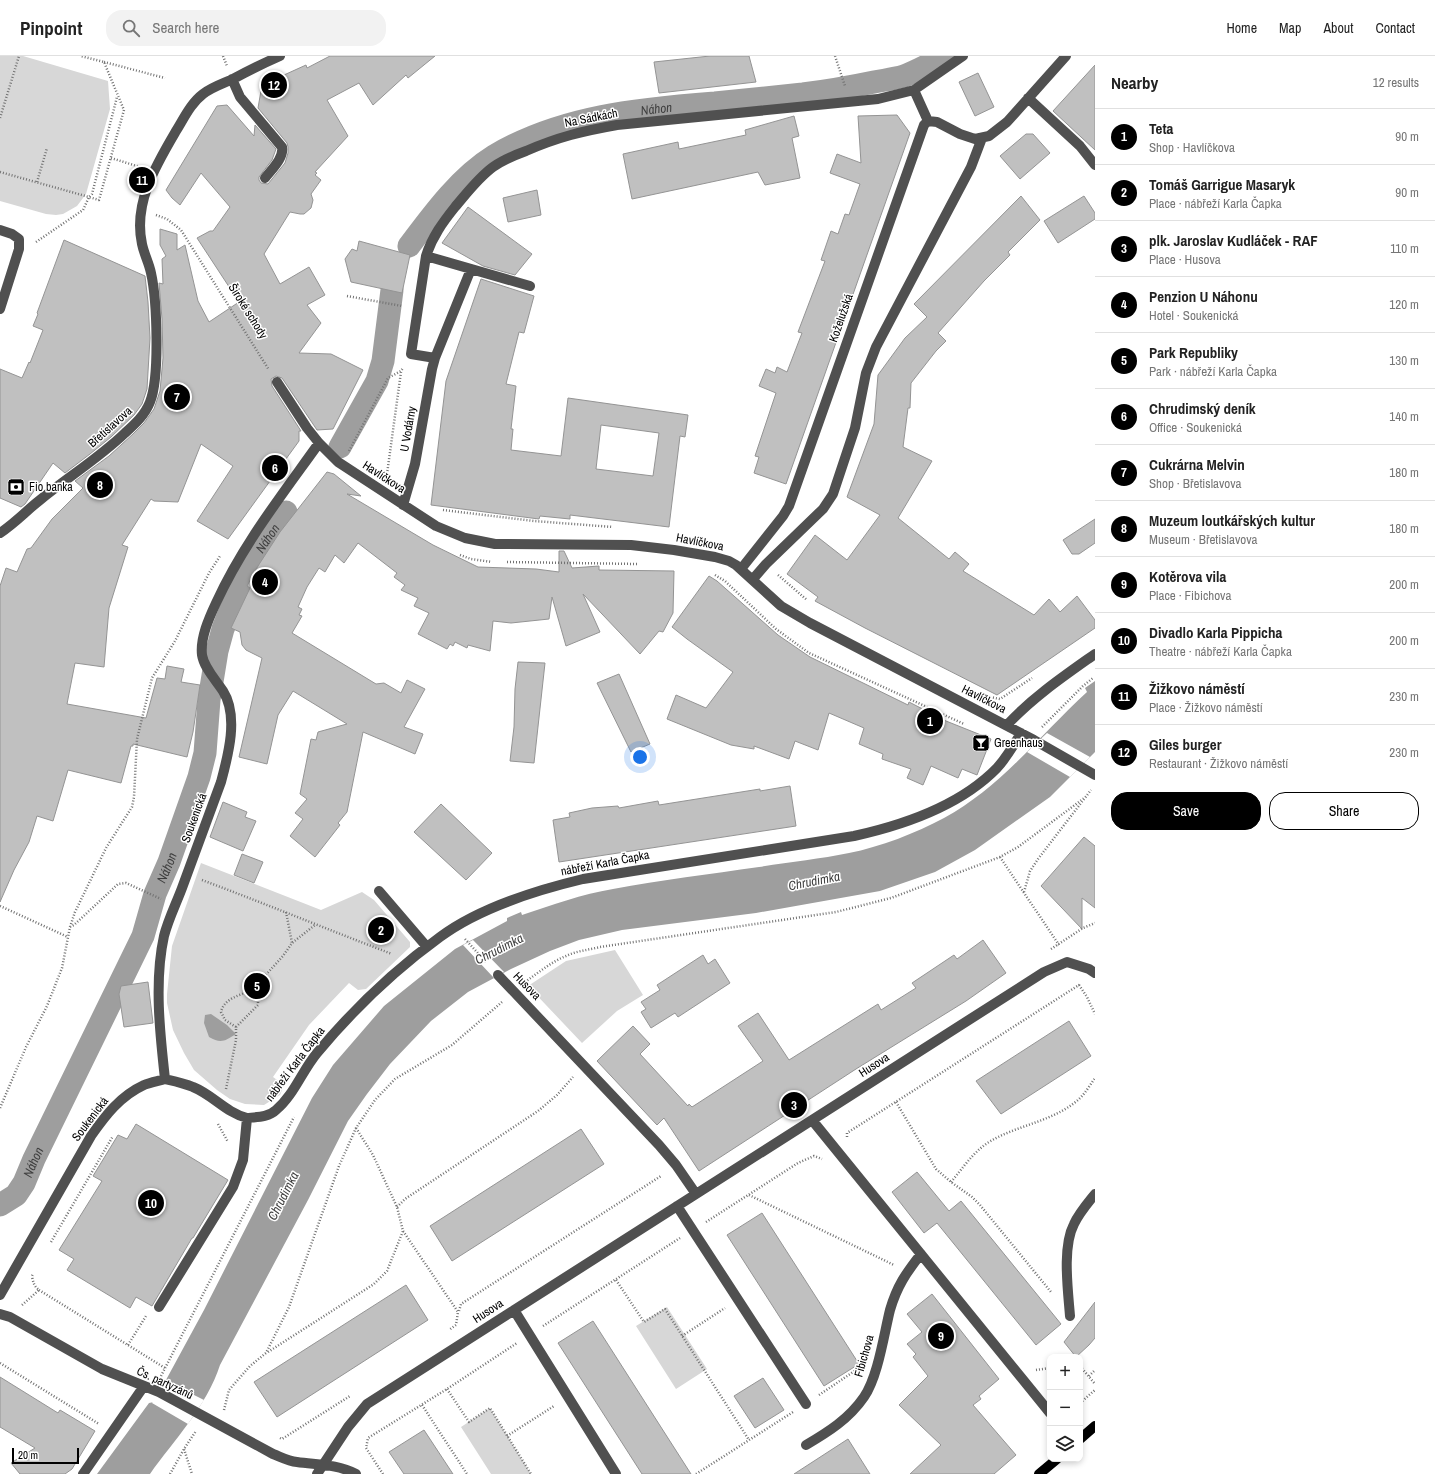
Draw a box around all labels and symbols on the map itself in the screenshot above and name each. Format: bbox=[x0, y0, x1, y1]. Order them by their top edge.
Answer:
pin: 12 bbox=[261, 70, 287, 100]
water label: Náhon bbox=[640, 98, 673, 119]
street label: Na Sádkách bbox=[563, 105, 619, 131]
pin: 11 bbox=[129, 165, 155, 195]
street label: Široké schody bbox=[225, 280, 271, 342]
street label: Koželužská bbox=[825, 291, 857, 344]
pin: 7 bbox=[164, 382, 190, 412]
street label: Břetislavova bbox=[85, 403, 136, 451]
street label: U Vodárny bbox=[396, 405, 420, 453]
pin: 6 bbox=[262, 453, 288, 483]
street label: Havlíčkova bbox=[359, 457, 409, 497]
pin: 8 bbox=[87, 470, 113, 500]
bank icon: Fio banka bbox=[6, 477, 26, 497]
place label: Fio banka bbox=[29, 479, 73, 495]
water label: Náhon bbox=[251, 520, 283, 556]
street label: Havlíčkova bbox=[675, 530, 726, 555]
pin: 4 bbox=[252, 567, 278, 597]
street label: Havlíčkova bbox=[959, 681, 1010, 717]
pin: 1 bbox=[917, 706, 943, 736]
bar icon: Greenhaus bbox=[971, 733, 991, 753]
place label: Greenhaus bbox=[994, 735, 1043, 751]
your location bbox=[630, 747, 650, 767]
street label: Soukenická bbox=[178, 791, 210, 845]
street label: nábřeží Karla Čapka bbox=[559, 846, 651, 879]
water label: Náhon bbox=[152, 850, 180, 885]
water label: Chrudimka bbox=[787, 868, 841, 894]
pin: 2 bbox=[368, 915, 394, 945]
water label: Chrudimka bbox=[472, 930, 526, 968]
street label: Husova bbox=[510, 968, 545, 1004]
pin: 5 bbox=[244, 971, 270, 1001]
street label: nábřeží Karla Čapka bbox=[262, 1023, 329, 1105]
street label: Husova bbox=[856, 1049, 893, 1081]
pin: 3 bbox=[781, 1090, 807, 1120]
street label: Soukenická bbox=[68, 1093, 112, 1144]
water label: Náhon bbox=[19, 1144, 47, 1180]
water label: Chrudimka bbox=[264, 1169, 302, 1223]
pin: 10 bbox=[138, 1188, 164, 1218]
street label: Husova bbox=[470, 1295, 507, 1327]
pin: 9 bbox=[928, 1321, 954, 1351]
street label: Fibichova bbox=[850, 1333, 878, 1379]
street label: Čs. partyzánů bbox=[134, 1363, 196, 1403]
scale bar bbox=[12, 1446, 79, 1465]

